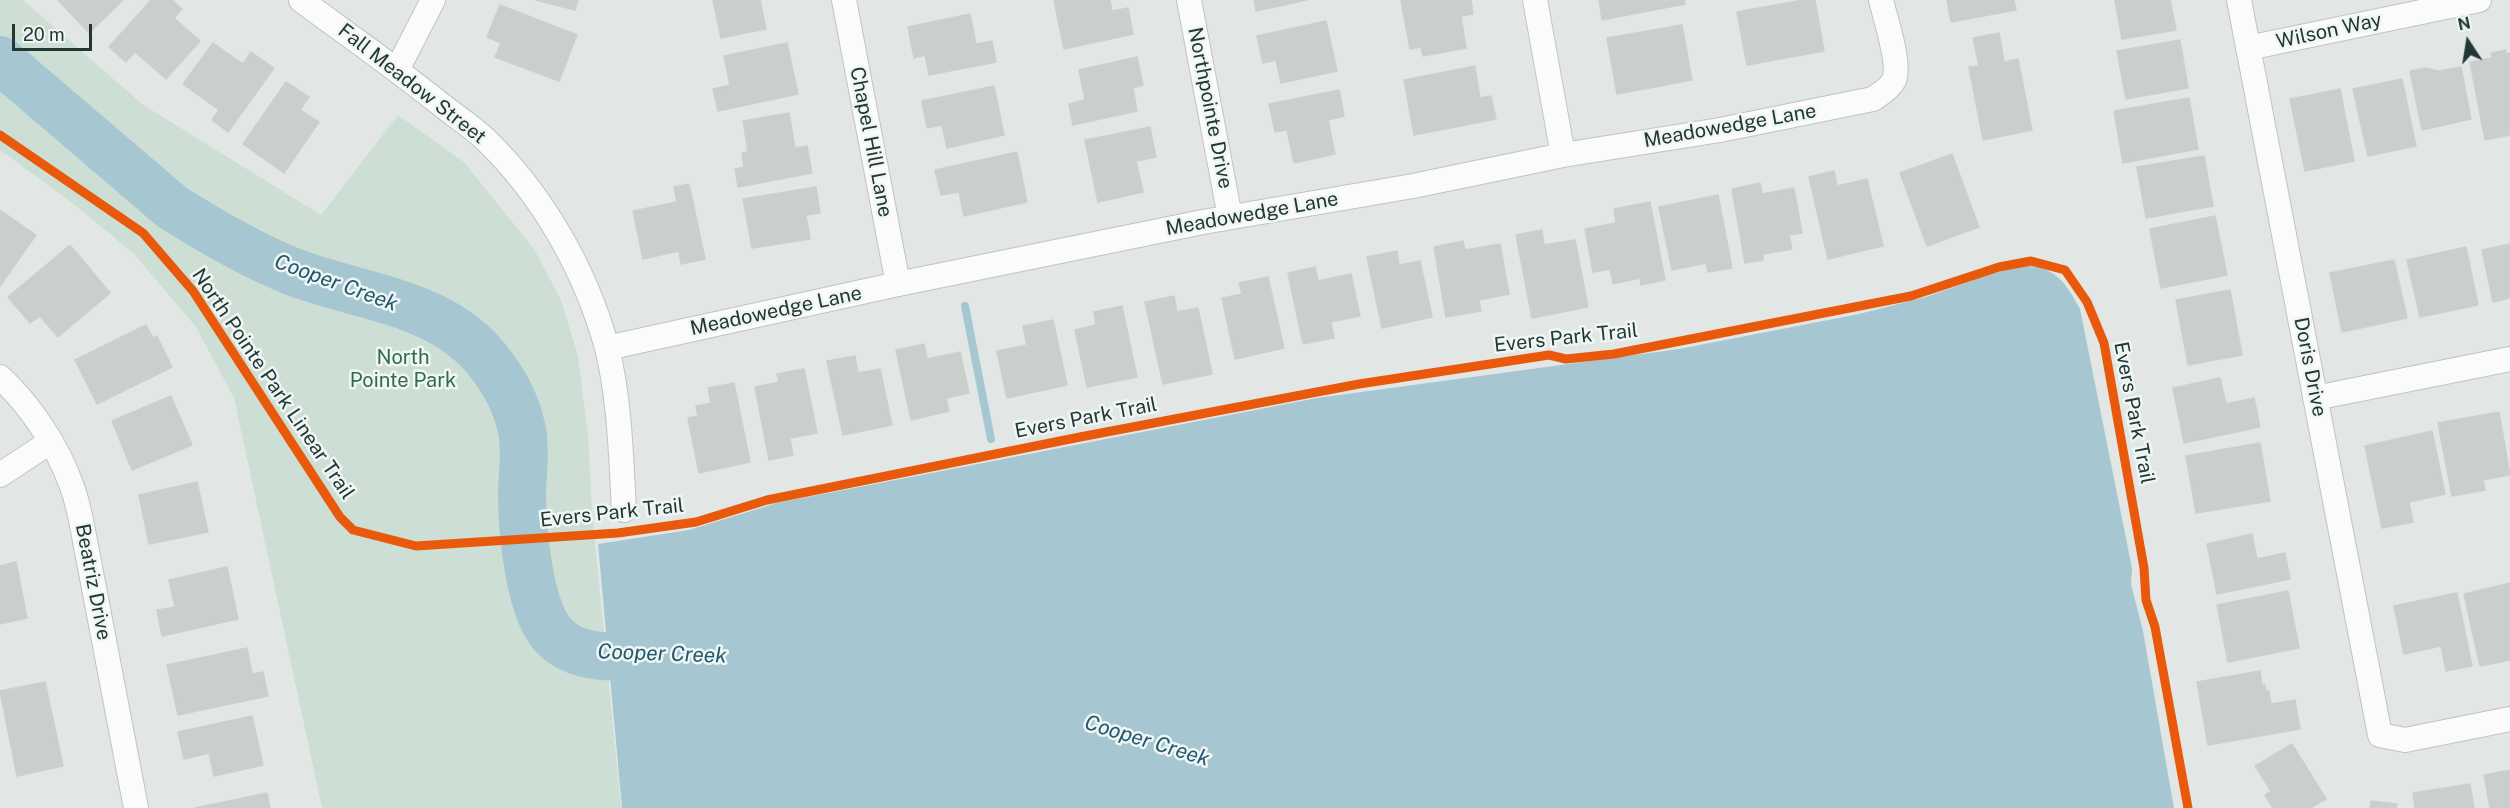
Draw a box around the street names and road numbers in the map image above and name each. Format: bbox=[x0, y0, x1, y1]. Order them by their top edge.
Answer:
street label: Wilson Way bbox=[2274, 8, 2384, 54]
street label: Fall Meadow Street bbox=[333, 19, 491, 149]
street label: Northpointe Drive bbox=[1183, 25, 1237, 191]
street label: Chapel Hill Lane bbox=[845, 65, 897, 219]
street label: Meadowedge Lane bbox=[1642, 99, 1818, 153]
street label: Meadowedge Lane bbox=[1164, 187, 1340, 241]
street label: North Pointe Park Linear Trail bbox=[187, 264, 359, 504]
street label: Meadowedge Lane bbox=[688, 281, 864, 341]
street label: Doris Drive bbox=[2289, 315, 2331, 419]
street label: Evers Park Trail bbox=[1493, 319, 1639, 357]
street label: Evers Park Trail bbox=[2108, 340, 2160, 486]
street label: Evers Park Trail bbox=[1013, 392, 1159, 444]
street label: Evers Park Trail bbox=[539, 494, 685, 532]
street label: Beatriz Drive bbox=[70, 522, 116, 642]

